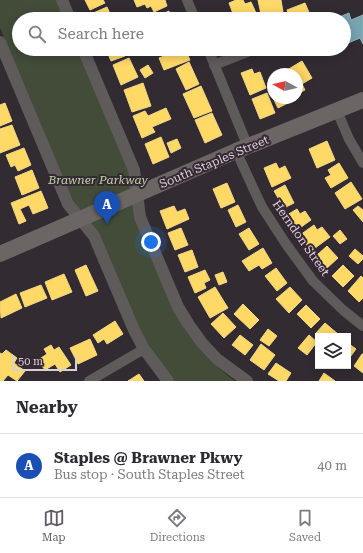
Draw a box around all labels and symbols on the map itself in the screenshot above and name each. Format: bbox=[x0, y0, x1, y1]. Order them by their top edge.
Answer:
north arrow bbox=[267, 68, 303, 104]
street label: South Staples Street bbox=[157, 132, 271, 191]
park label: Brawner Parkway bbox=[47, 173, 149, 187]
pin: A bbox=[94, 191, 120, 224]
street label: Herndon Street bbox=[270, 197, 333, 279]
your location bbox=[141, 232, 161, 252]
scale bar bbox=[12, 353, 77, 372]

